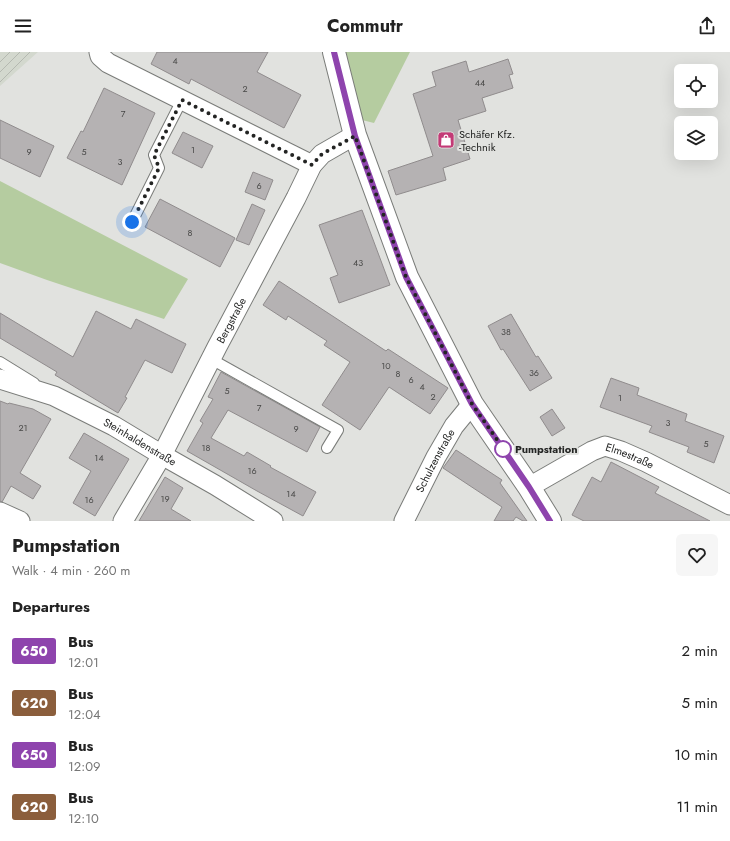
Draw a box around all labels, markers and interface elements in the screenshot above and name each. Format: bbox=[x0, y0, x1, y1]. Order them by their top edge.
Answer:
text: Commutr bbox=[327, 13, 403, 39]
icon: menu bbox=[12, 15, 34, 37]
icon: share bbox=[696, 15, 718, 37]
house number: 4 bbox=[172, 54, 178, 67]
map controls bbox=[674, 64, 718, 160]
button: locate bbox=[674, 64, 718, 108]
house number: 44 bbox=[475, 76, 485, 89]
house number: 2 bbox=[242, 82, 248, 95]
house number: 7 bbox=[121, 107, 126, 120]
button: layers bbox=[674, 116, 718, 160]
place label: Schäfer Kfz. -Technik bbox=[459, 126, 515, 155]
shop icon: Schäfer Kfz. -Technik bbox=[436, 130, 456, 150]
house number: 1 bbox=[191, 143, 195, 156]
house number: 9 bbox=[26, 145, 32, 158]
house number: 5 bbox=[81, 145, 87, 158]
house number: 3 bbox=[118, 155, 123, 168]
house number: 6 bbox=[256, 179, 262, 192]
your location bbox=[122, 212, 142, 232]
house number: 8 bbox=[188, 226, 193, 239]
house number: 43 bbox=[353, 256, 363, 269]
street label: Bergstraße bbox=[212, 294, 250, 346]
house number: 38 bbox=[501, 325, 511, 338]
house number: 10 bbox=[381, 359, 391, 372]
house number: 36 bbox=[529, 366, 539, 379]
house number: 8 bbox=[396, 367, 401, 380]
house number: 6 bbox=[408, 373, 414, 386]
house number: 4 bbox=[419, 380, 425, 393]
house number: 5 bbox=[224, 384, 230, 397]
house number: 2 bbox=[430, 390, 436, 403]
house number: 1 bbox=[618, 391, 622, 404]
house number: 7 bbox=[257, 401, 262, 414]
street label: Steinhaldenstraße bbox=[101, 414, 180, 470]
house number: 3 bbox=[666, 416, 671, 429]
house number: 21 bbox=[18, 421, 28, 434]
house number: 9 bbox=[293, 422, 299, 435]
street label: Schulzenstraße bbox=[412, 426, 459, 495]
house number: 5 bbox=[703, 437, 709, 450]
street label: Elmestraße bbox=[604, 439, 657, 473]
marker: Pumpstation bbox=[494, 440, 512, 458]
house number: 18 bbox=[202, 441, 211, 454]
place label: Pumpstation bbox=[515, 441, 578, 457]
house number: 14 bbox=[94, 451, 104, 464]
house number: 16 bbox=[247, 464, 257, 477]
house number: 14 bbox=[286, 487, 296, 500]
house number: 19 bbox=[160, 492, 170, 505]
house number: 16 bbox=[84, 493, 94, 506]
text: Pumpstation bbox=[12, 532, 120, 559]
button: heart bbox=[676, 534, 718, 576]
text: Walk · 4 min · 260 m bbox=[12, 561, 130, 580]
text: Departures bbox=[12, 596, 90, 618]
text: Bus bbox=[68, 631, 93, 653]
text: 2 min bbox=[681, 640, 718, 662]
text: 650 bbox=[20, 641, 48, 661]
text: 12:01 bbox=[68, 653, 99, 672]
text: Bus bbox=[68, 683, 93, 705]
text: 5 min bbox=[682, 692, 718, 714]
text: 620 bbox=[20, 693, 48, 713]
text: 12:04 bbox=[68, 705, 101, 724]
text: Bus bbox=[68, 735, 93, 757]
text: 10 min bbox=[674, 744, 718, 766]
text: 650 bbox=[20, 745, 48, 765]
text: 12:09 bbox=[68, 757, 100, 776]
text: Bus bbox=[68, 787, 93, 809]
text: 11 min bbox=[677, 796, 718, 818]
text: 620 bbox=[20, 797, 48, 817]
text: 12:10 bbox=[68, 809, 99, 828]

